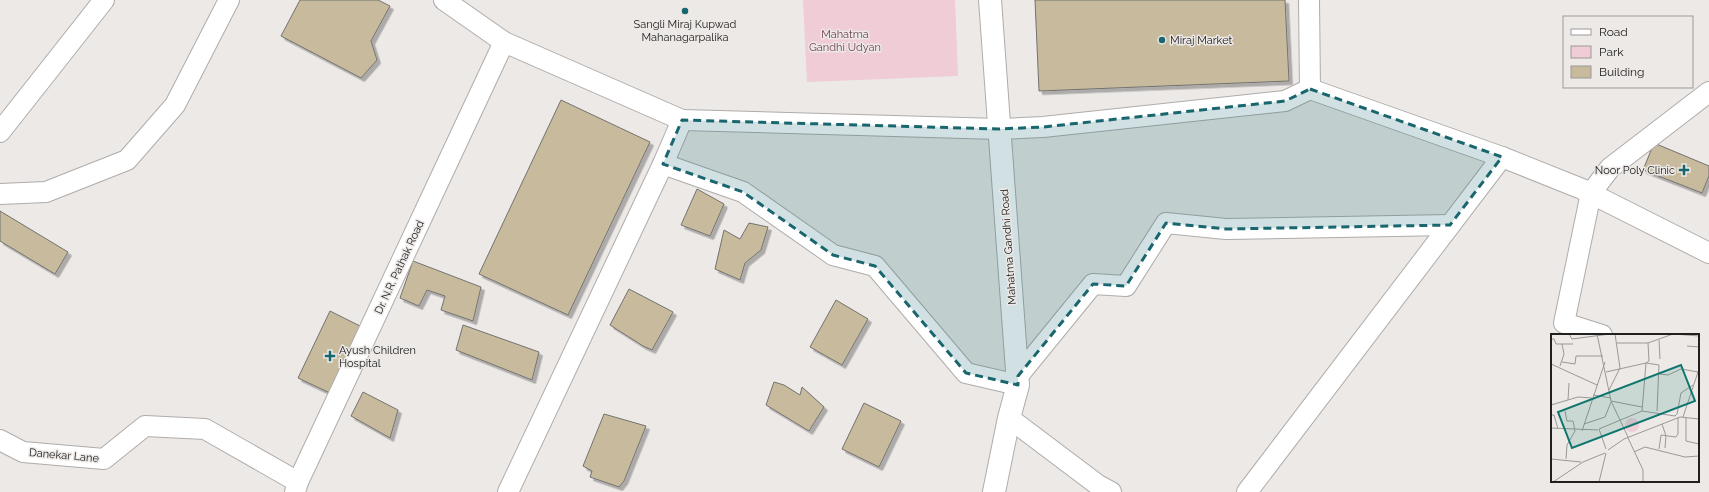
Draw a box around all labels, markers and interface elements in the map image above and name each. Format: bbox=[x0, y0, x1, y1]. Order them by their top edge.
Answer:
marker: Sangli Miraj Kupwad Mahanagarpalika bbox=[680, 6, 690, 16]
legend bbox=[1563, 16, 1693, 88]
place label: Sangli Miraj Kupwad Mahanagarpalika bbox=[634, 18, 737, 44]
text: Road bbox=[1599, 25, 1628, 39]
park label: Mahatma Gandhi Udyan bbox=[809, 28, 881, 54]
place label: Miraj Market bbox=[1170, 34, 1233, 47]
marker: Miraj Market bbox=[1157, 35, 1167, 45]
text: Park bbox=[1599, 45, 1624, 59]
text: Building bbox=[1599, 65, 1645, 79]
place label: Noor Poly Clinic bbox=[1595, 164, 1675, 177]
marker: Noor Poly Clinic bbox=[1678, 164, 1690, 176]
street label: Mahatma Gandhi Road bbox=[998, 189, 1019, 305]
street label: Dr. N.R. Pathak Road bbox=[372, 218, 427, 316]
inset map bbox=[1551, 334, 1699, 482]
place label: Ayush Children Hospital bbox=[339, 344, 416, 370]
marker: Ayush Children Hospital bbox=[324, 350, 336, 362]
street label: Danekar Lane bbox=[28, 446, 100, 465]

